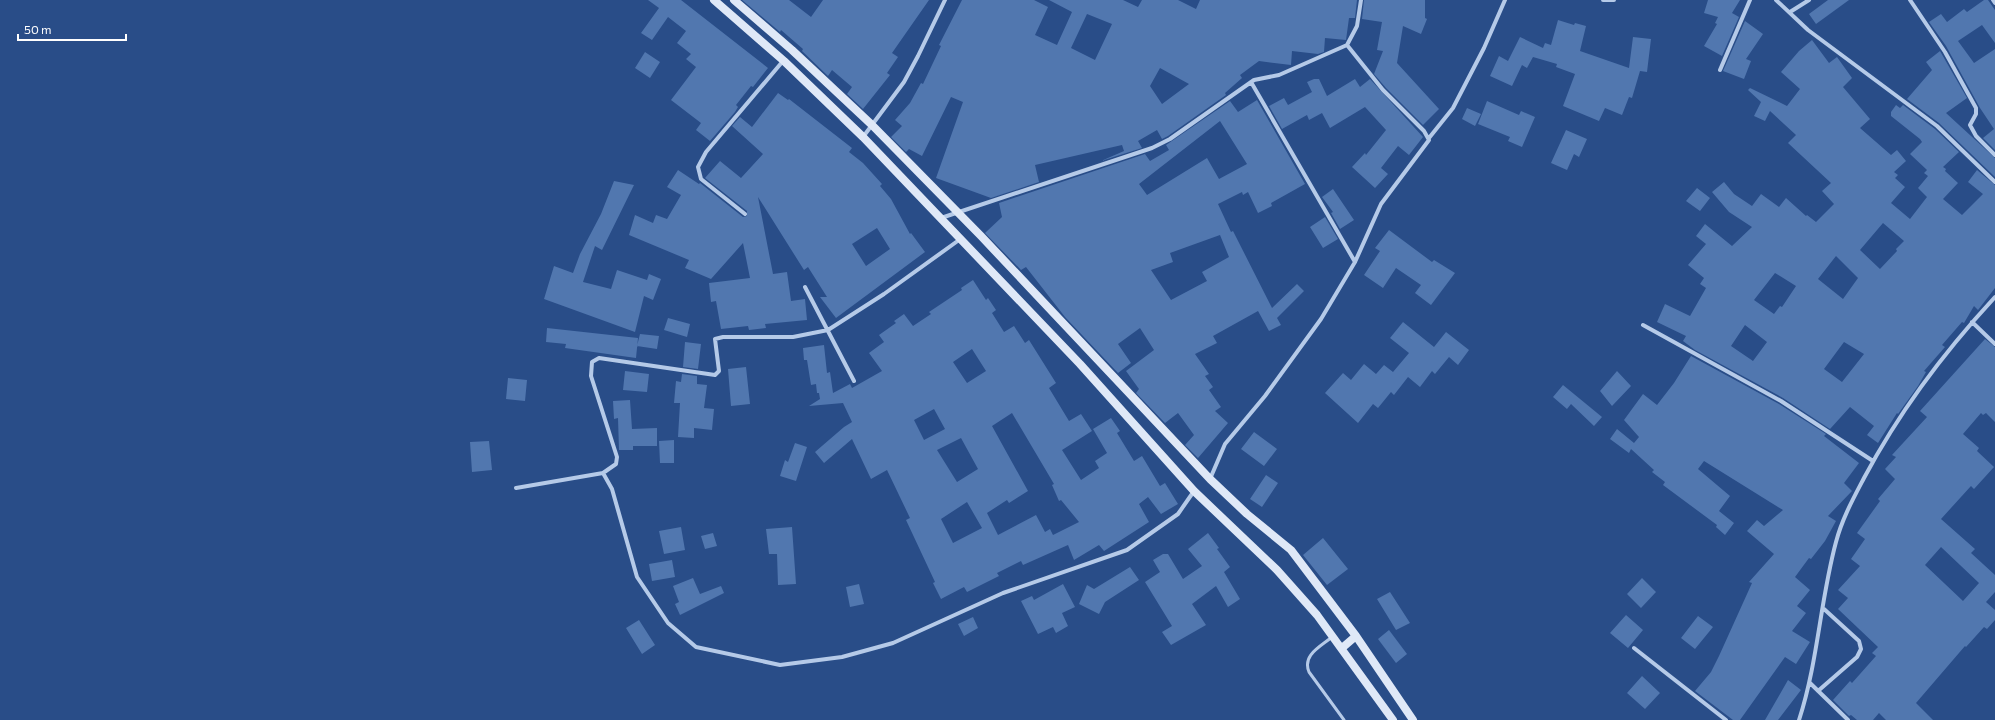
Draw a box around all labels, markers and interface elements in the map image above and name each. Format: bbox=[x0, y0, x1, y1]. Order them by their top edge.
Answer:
scale bar bbox=[18, 16, 126, 42]
text: 50 m bbox=[24, 22, 52, 36]

